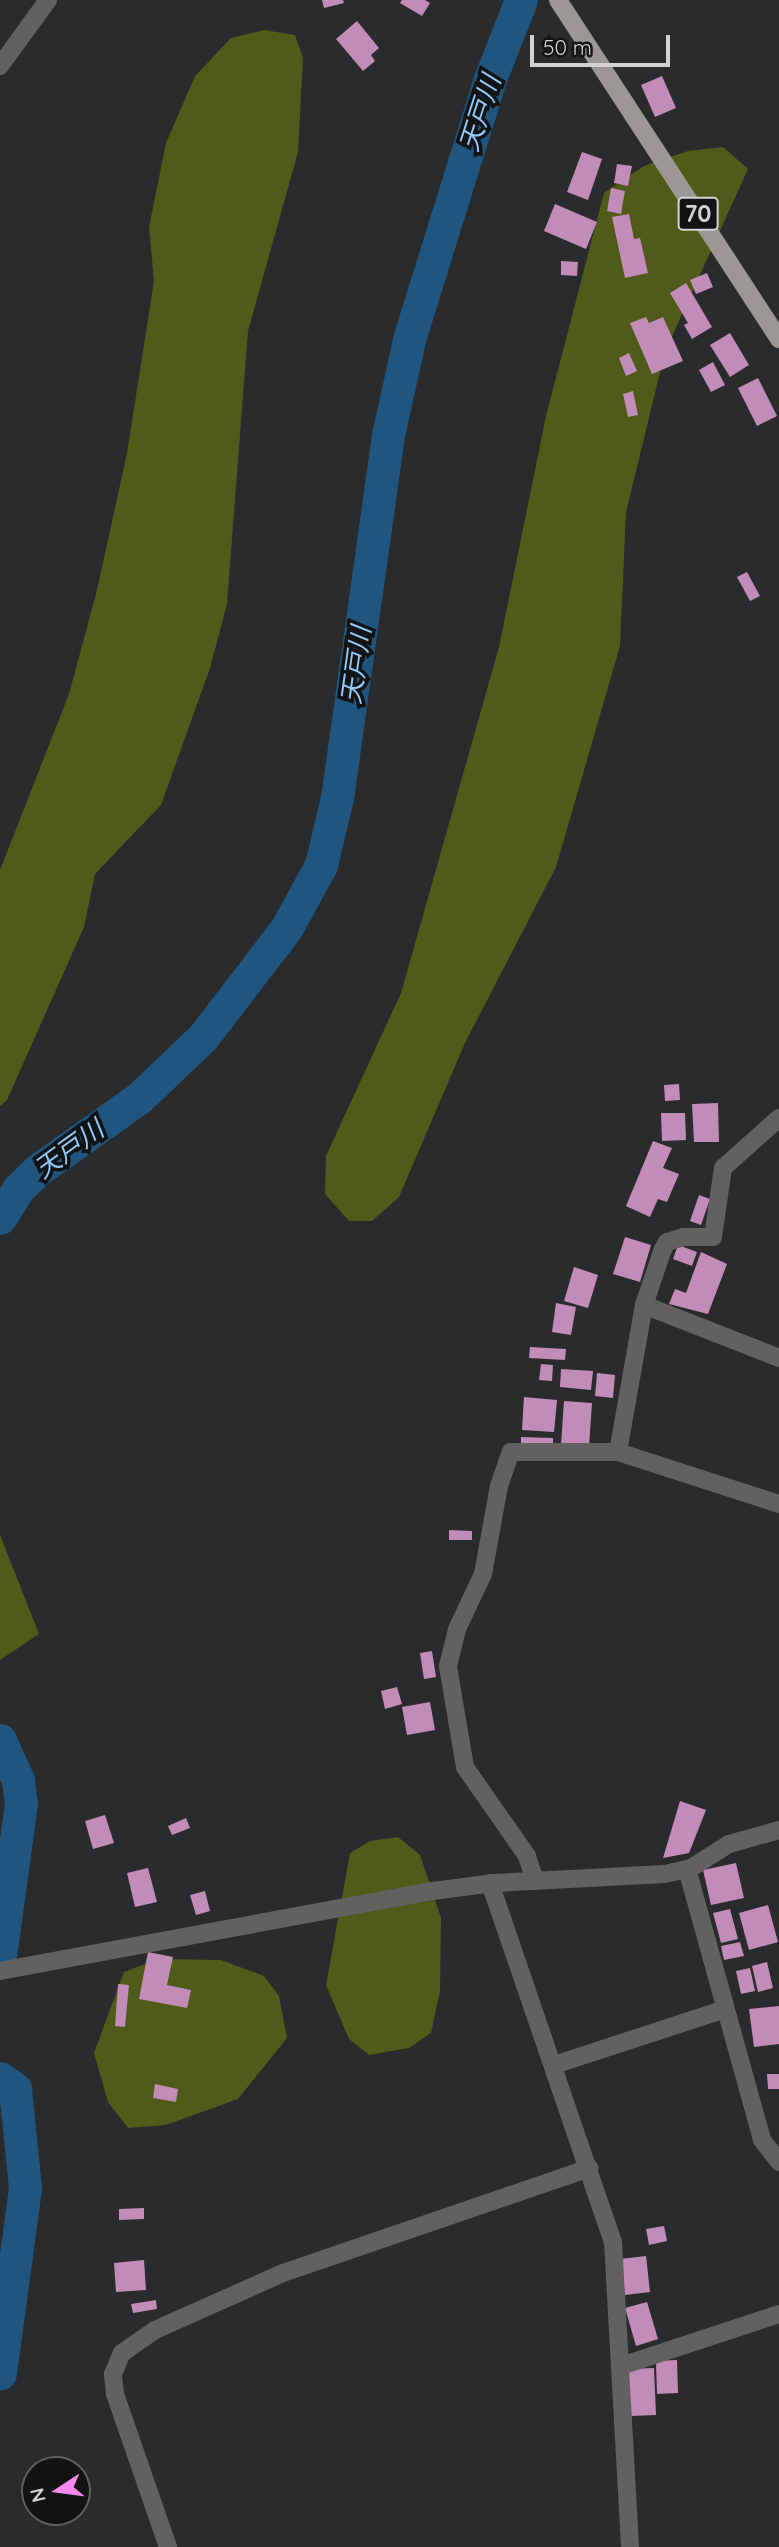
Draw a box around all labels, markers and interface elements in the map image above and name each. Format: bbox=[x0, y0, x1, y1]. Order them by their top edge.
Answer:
scale bar bbox=[534, 21, 674, 65]
text: 50 m bbox=[543, 34, 592, 60]
water label: 天戸川 bbox=[453, 71, 507, 155]
road number: 70 bbox=[677, 195, 719, 234]
water label: 天戸川 bbox=[335, 624, 377, 706]
water label: 天戸川 bbox=[28, 1113, 110, 1185]
north arrow bbox=[21, 2456, 91, 2526]
text: N bbox=[24, 2486, 51, 2505]

